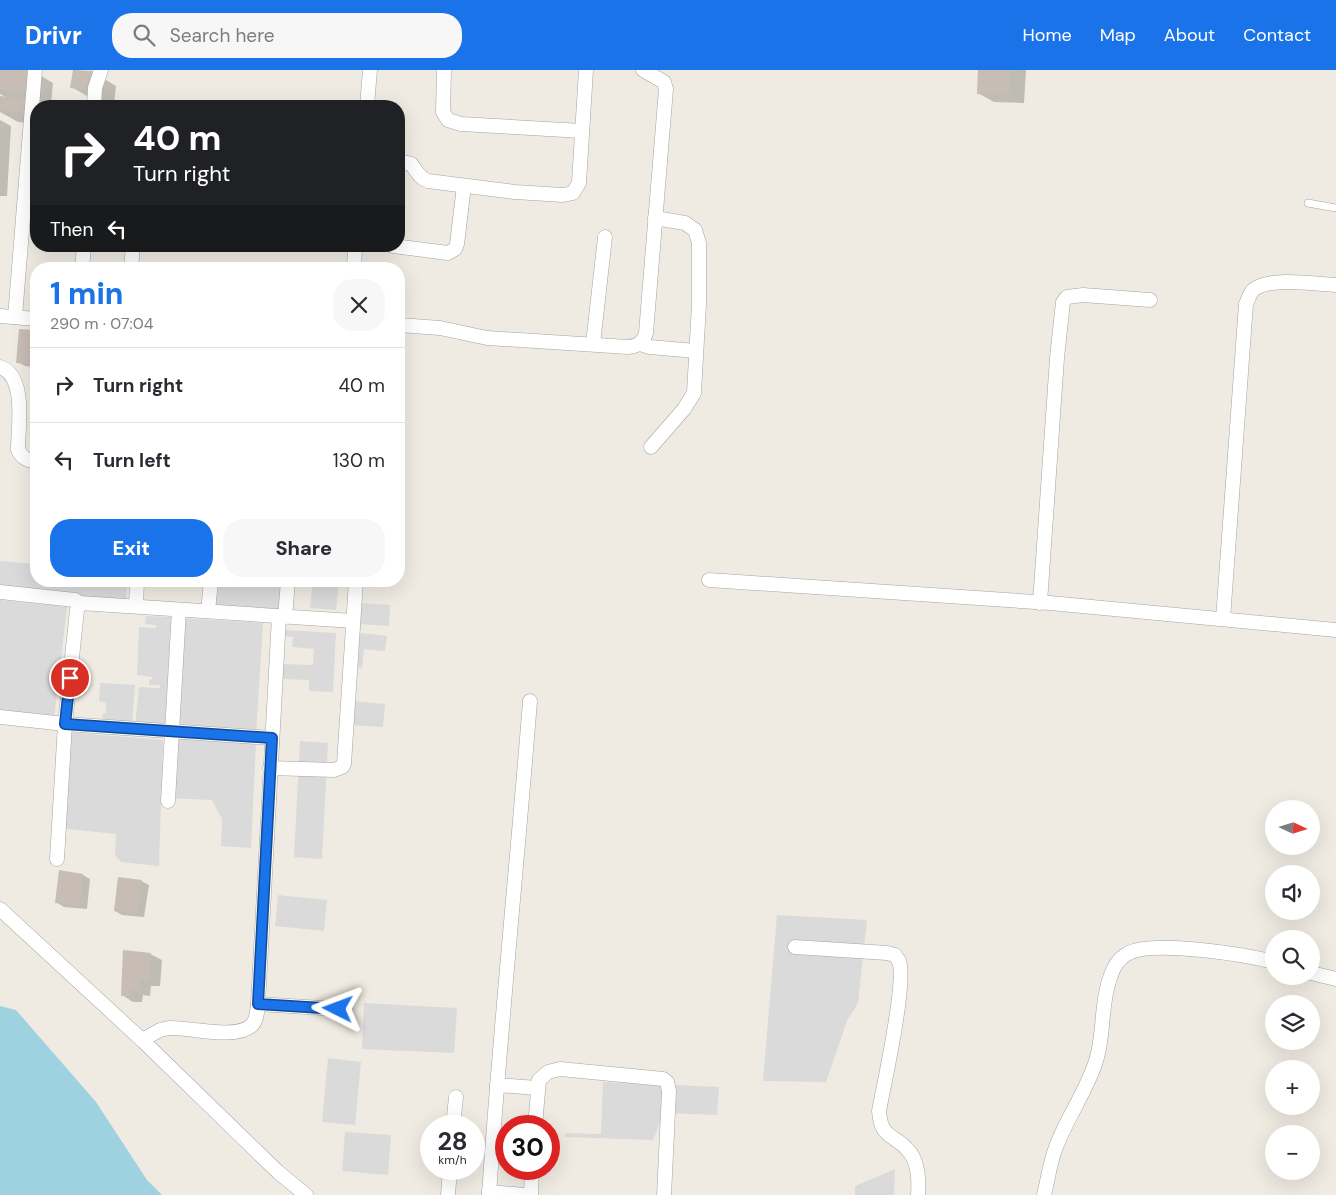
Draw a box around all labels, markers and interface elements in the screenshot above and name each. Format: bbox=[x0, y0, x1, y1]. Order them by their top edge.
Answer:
search box bbox=[112, 13, 462, 58]
text: Drivr bbox=[25, 20, 82, 51]
icon: search bbox=[130, 21, 158, 49]
text: Search here bbox=[170, 23, 275, 48]
text: Home bbox=[1022, 23, 1072, 47]
text: Map bbox=[1100, 23, 1136, 47]
text: About bbox=[1164, 23, 1215, 47]
text: Contact bbox=[1243, 23, 1311, 47]
text: 40 m bbox=[133, 115, 222, 161]
icon: right bbox=[50, 120, 115, 185]
text: Turn right bbox=[133, 159, 230, 188]
icon: left bbox=[103, 215, 131, 243]
text: Then bbox=[50, 217, 93, 242]
text: 1 min bbox=[50, 274, 123, 313]
button: close bbox=[333, 279, 385, 331]
text: 290 m · 07:04 bbox=[50, 313, 153, 334]
icon: right bbox=[50, 371, 78, 399]
text: Turn right bbox=[93, 373, 183, 398]
text: 40 m bbox=[338, 373, 385, 398]
icon: left bbox=[50, 446, 78, 474]
text: Turn left bbox=[93, 448, 171, 473]
text: 130 m bbox=[333, 448, 385, 473]
button: Exit bbox=[50, 519, 213, 577]
button: Share bbox=[223, 519, 385, 577]
pin bbox=[49, 657, 91, 699]
icon: arrive bbox=[56, 664, 84, 692]
north arrow bbox=[1265, 800, 1320, 855]
map controls bbox=[1265, 800, 1320, 1180]
button: sound bbox=[1265, 865, 1320, 920]
button: search bbox=[1265, 930, 1320, 985]
position arrow bbox=[311, 982, 363, 1034]
button: layers bbox=[1265, 995, 1320, 1050]
button: + bbox=[1265, 1060, 1320, 1115]
speed limit sign: 30 bbox=[495, 1115, 560, 1180]
text: 28 bbox=[437, 1125, 468, 1158]
button: − bbox=[1265, 1125, 1320, 1180]
text: km/h bbox=[438, 1152, 467, 1168]

